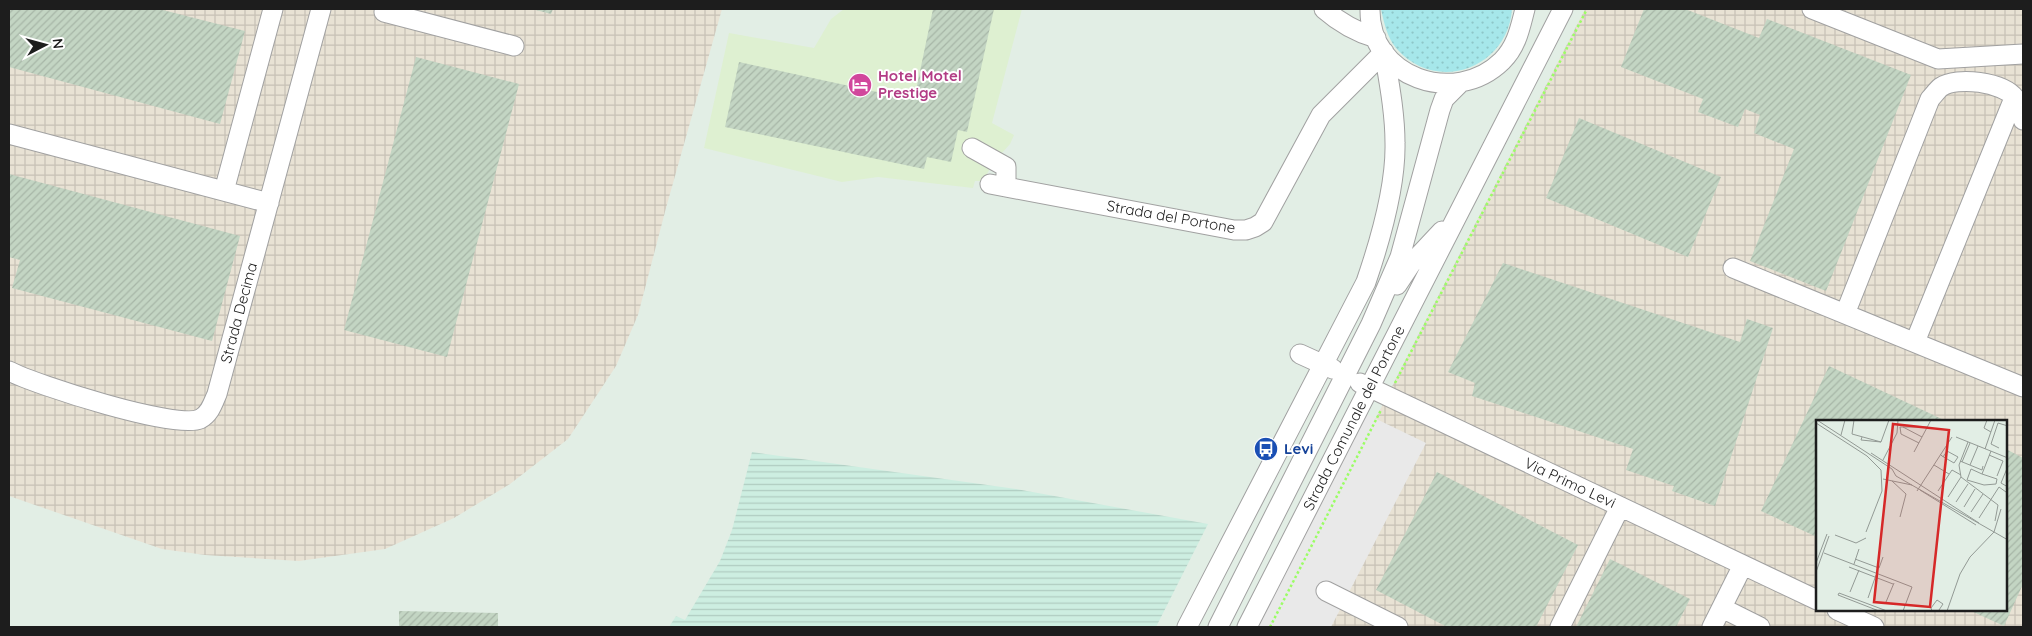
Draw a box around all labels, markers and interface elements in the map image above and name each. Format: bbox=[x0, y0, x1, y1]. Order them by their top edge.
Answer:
north arrow bbox=[20, 20, 70, 70]
text: N bbox=[48, 38, 67, 50]
place label: Hotel Motel Prestige bbox=[878, 66, 962, 102]
hotel icon: Hotel Motel Prestige bbox=[847, 72, 873, 98]
street label: Strada del Portone bbox=[1105, 196, 1237, 237]
street label: Strada Decima bbox=[216, 260, 261, 365]
street label: Strada Comunale del Portone bbox=[1299, 322, 1409, 513]
inset map bbox=[1816, 420, 2007, 611]
bus stop icon: Levi bbox=[1253, 436, 1279, 462]
place label: Levi bbox=[1284, 439, 1313, 458]
street label: Via Primo Levi bbox=[1521, 453, 1619, 512]

